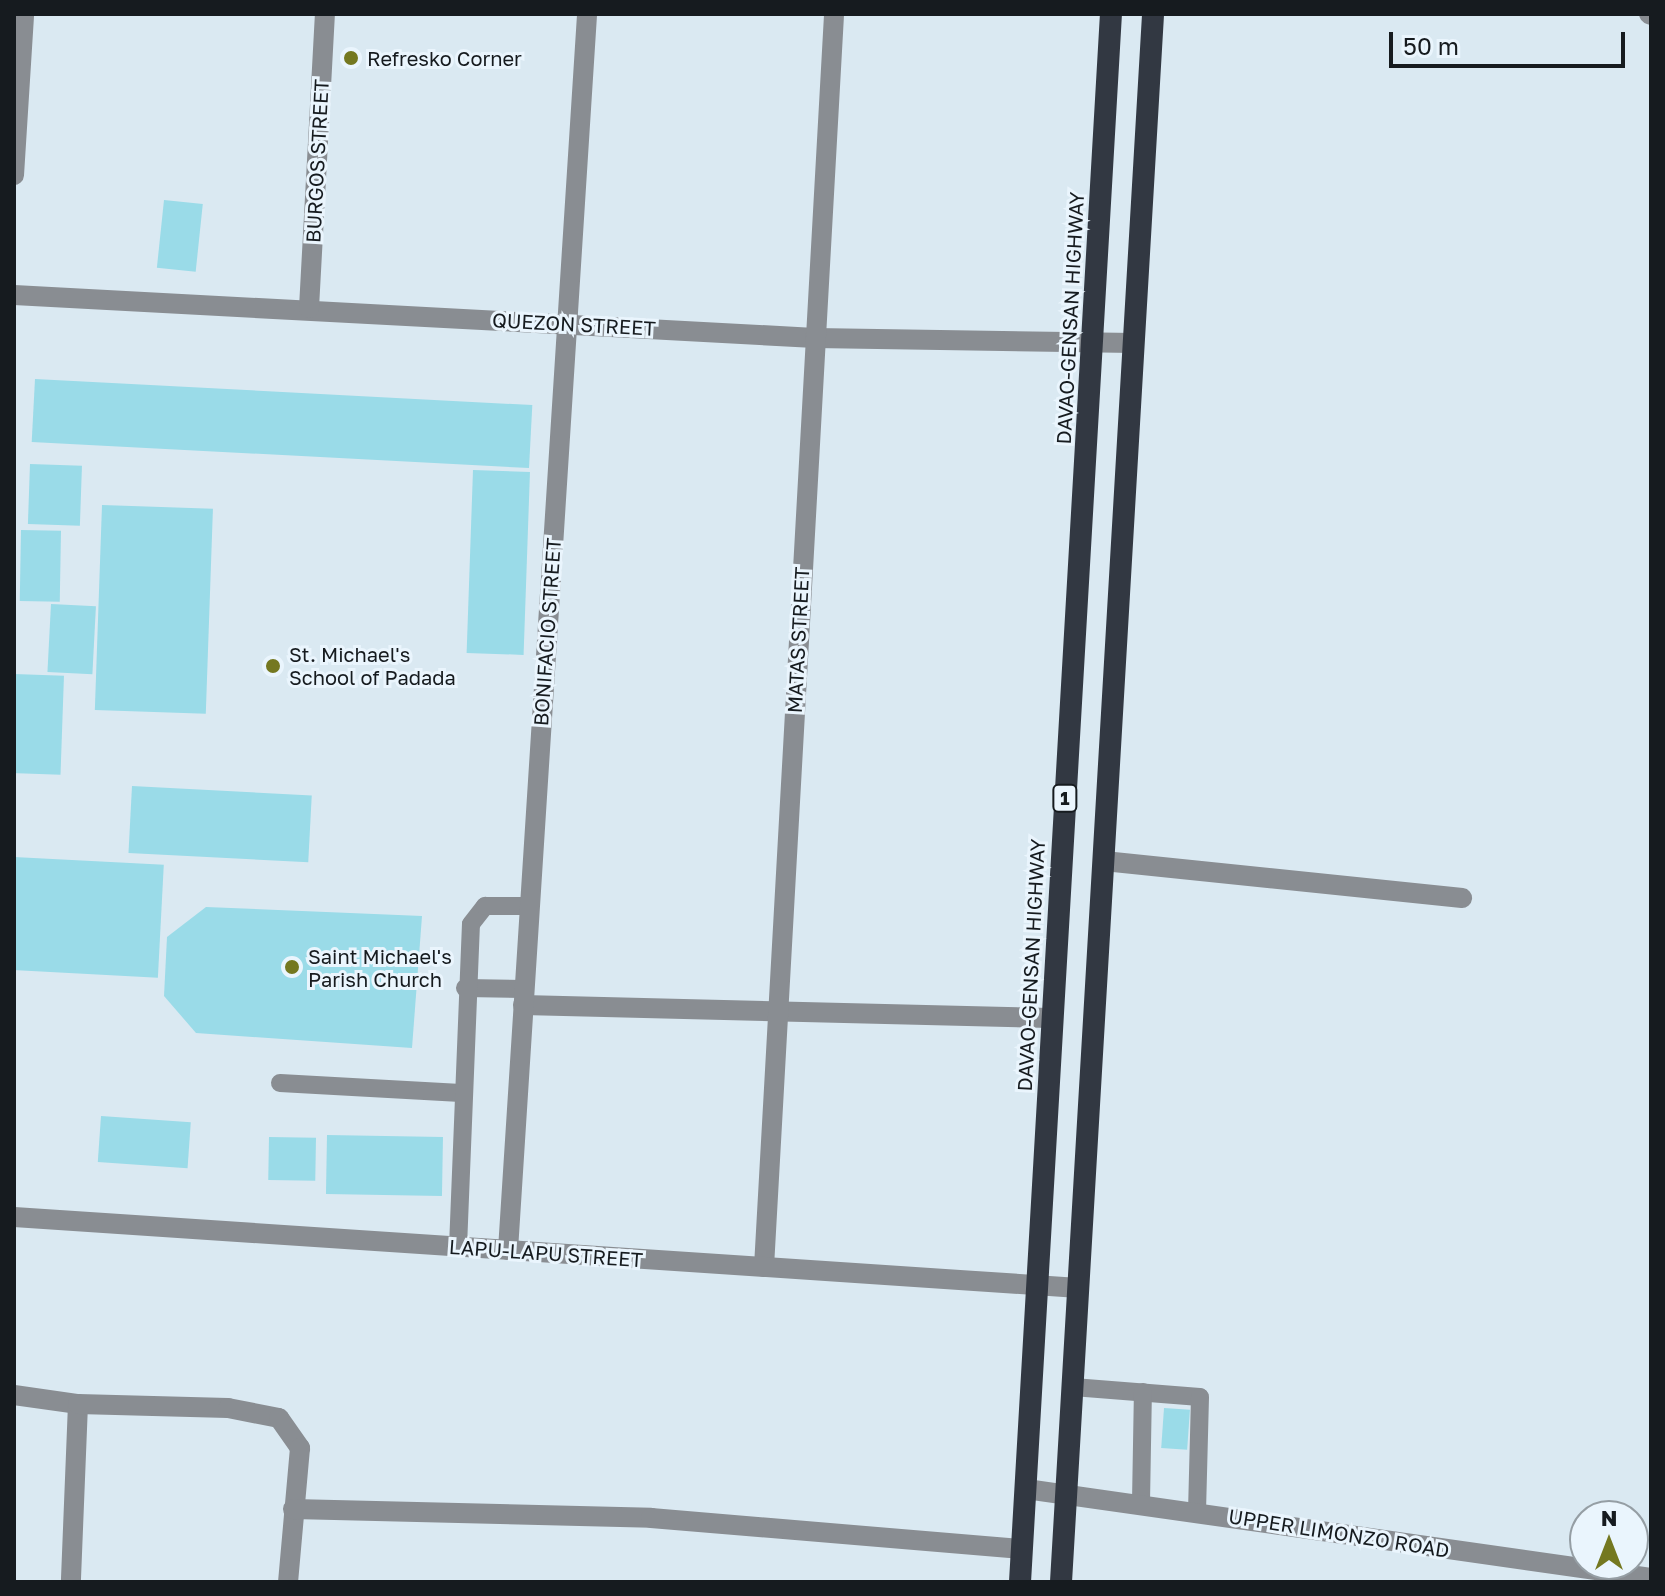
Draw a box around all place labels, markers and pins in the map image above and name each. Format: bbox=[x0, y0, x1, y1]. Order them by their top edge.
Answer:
place label: Refresko Corner bbox=[367, 46, 522, 70]
marker: Refresko Corner bbox=[342, 49, 360, 67]
place label: St. Michael's School of Padada bbox=[289, 642, 456, 689]
marker: St. Michael's School of Padada bbox=[264, 657, 282, 675]
place label: Saint Michael's Parish Church bbox=[308, 944, 452, 991]
marker: Saint Michael's Parish Church bbox=[283, 958, 301, 976]

